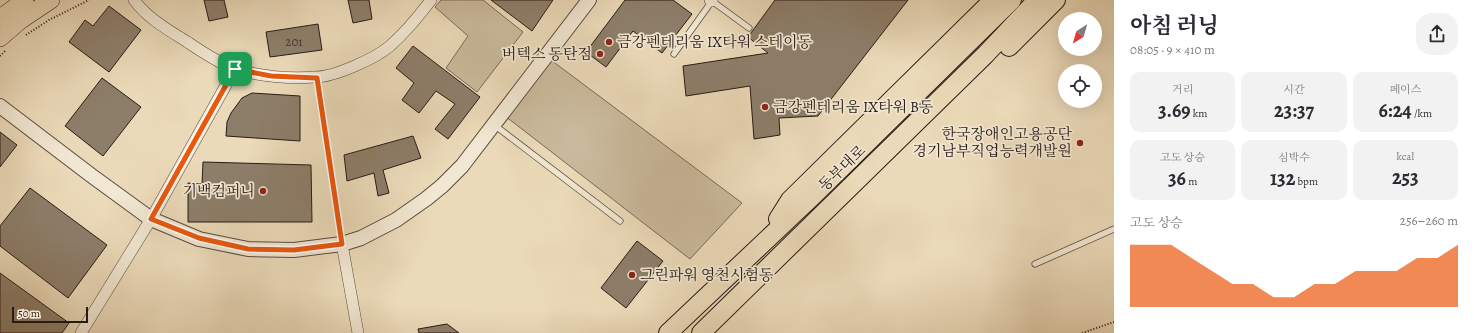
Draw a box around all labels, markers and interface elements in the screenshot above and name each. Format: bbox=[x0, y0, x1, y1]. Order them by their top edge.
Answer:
text: 아침 러닝 bbox=[1130, 11, 1219, 41]
north arrow bbox=[1058, 12, 1102, 56]
map controls bbox=[1058, 12, 1102, 108]
button: share bbox=[1416, 13, 1458, 55]
place label: 금강펜테리움 IX타워 스테이동 bbox=[617, 32, 813, 52]
house number: 201 bbox=[285, 33, 303, 50]
marker: 금강펜테리움 IX타워 스테이동 bbox=[604, 37, 614, 47]
text: 08:05 · 9 × 410 m bbox=[1130, 41, 1215, 58]
place label: 버텍스 동탄점 bbox=[502, 44, 592, 64]
marker: 버텍스 동탄점 bbox=[595, 49, 605, 59]
pin bbox=[218, 52, 252, 86]
icon: arrive bbox=[224, 58, 246, 80]
button: locate bbox=[1058, 64, 1102, 108]
text: 거리 bbox=[1172, 82, 1193, 97]
text: 시간 bbox=[1283, 82, 1305, 97]
text: 페이스 bbox=[1389, 82, 1421, 97]
place label: 금강펜테리움 IX타워 B동 bbox=[773, 97, 934, 117]
text: 3.69 bbox=[1158, 97, 1191, 124]
text: 23:37 bbox=[1274, 97, 1314, 124]
text: 6:24 bbox=[1379, 97, 1412, 124]
marker: 금강펜테리움 IX타워 B동 bbox=[760, 102, 770, 112]
text: km bbox=[1191, 106, 1207, 121]
text: /km bbox=[1412, 106, 1432, 121]
place label: 한국장애인고용공단 경기남부직업능력개발원 bbox=[913, 124, 1072, 161]
marker: 한국장애인고용공단 경기남부직업능력개발원 bbox=[1075, 138, 1085, 148]
street label: 동부대로 bbox=[814, 140, 870, 195]
text: kcal bbox=[1397, 149, 1414, 164]
text: 고도 상승 bbox=[1160, 150, 1205, 165]
text: 심박수 bbox=[1278, 150, 1310, 165]
text: 253 bbox=[1392, 164, 1419, 191]
text: 36 bbox=[1168, 165, 1186, 192]
text: 132 bbox=[1270, 165, 1295, 192]
text: m bbox=[1186, 174, 1197, 189]
text: bpm bbox=[1295, 174, 1318, 189]
place label: 기백컴퍼니 bbox=[183, 181, 255, 201]
marker: 기백컴퍼니 bbox=[258, 186, 268, 196]
text: 256–260 m bbox=[1400, 212, 1458, 229]
text: 고도 상승 bbox=[1130, 214, 1183, 231]
place label: 그린파워 영천시험동 bbox=[640, 265, 774, 285]
marker: 그린파워 영천시험동 bbox=[627, 270, 637, 280]
scale bar bbox=[12, 305, 88, 324]
text: 50 m bbox=[18, 306, 40, 321]

